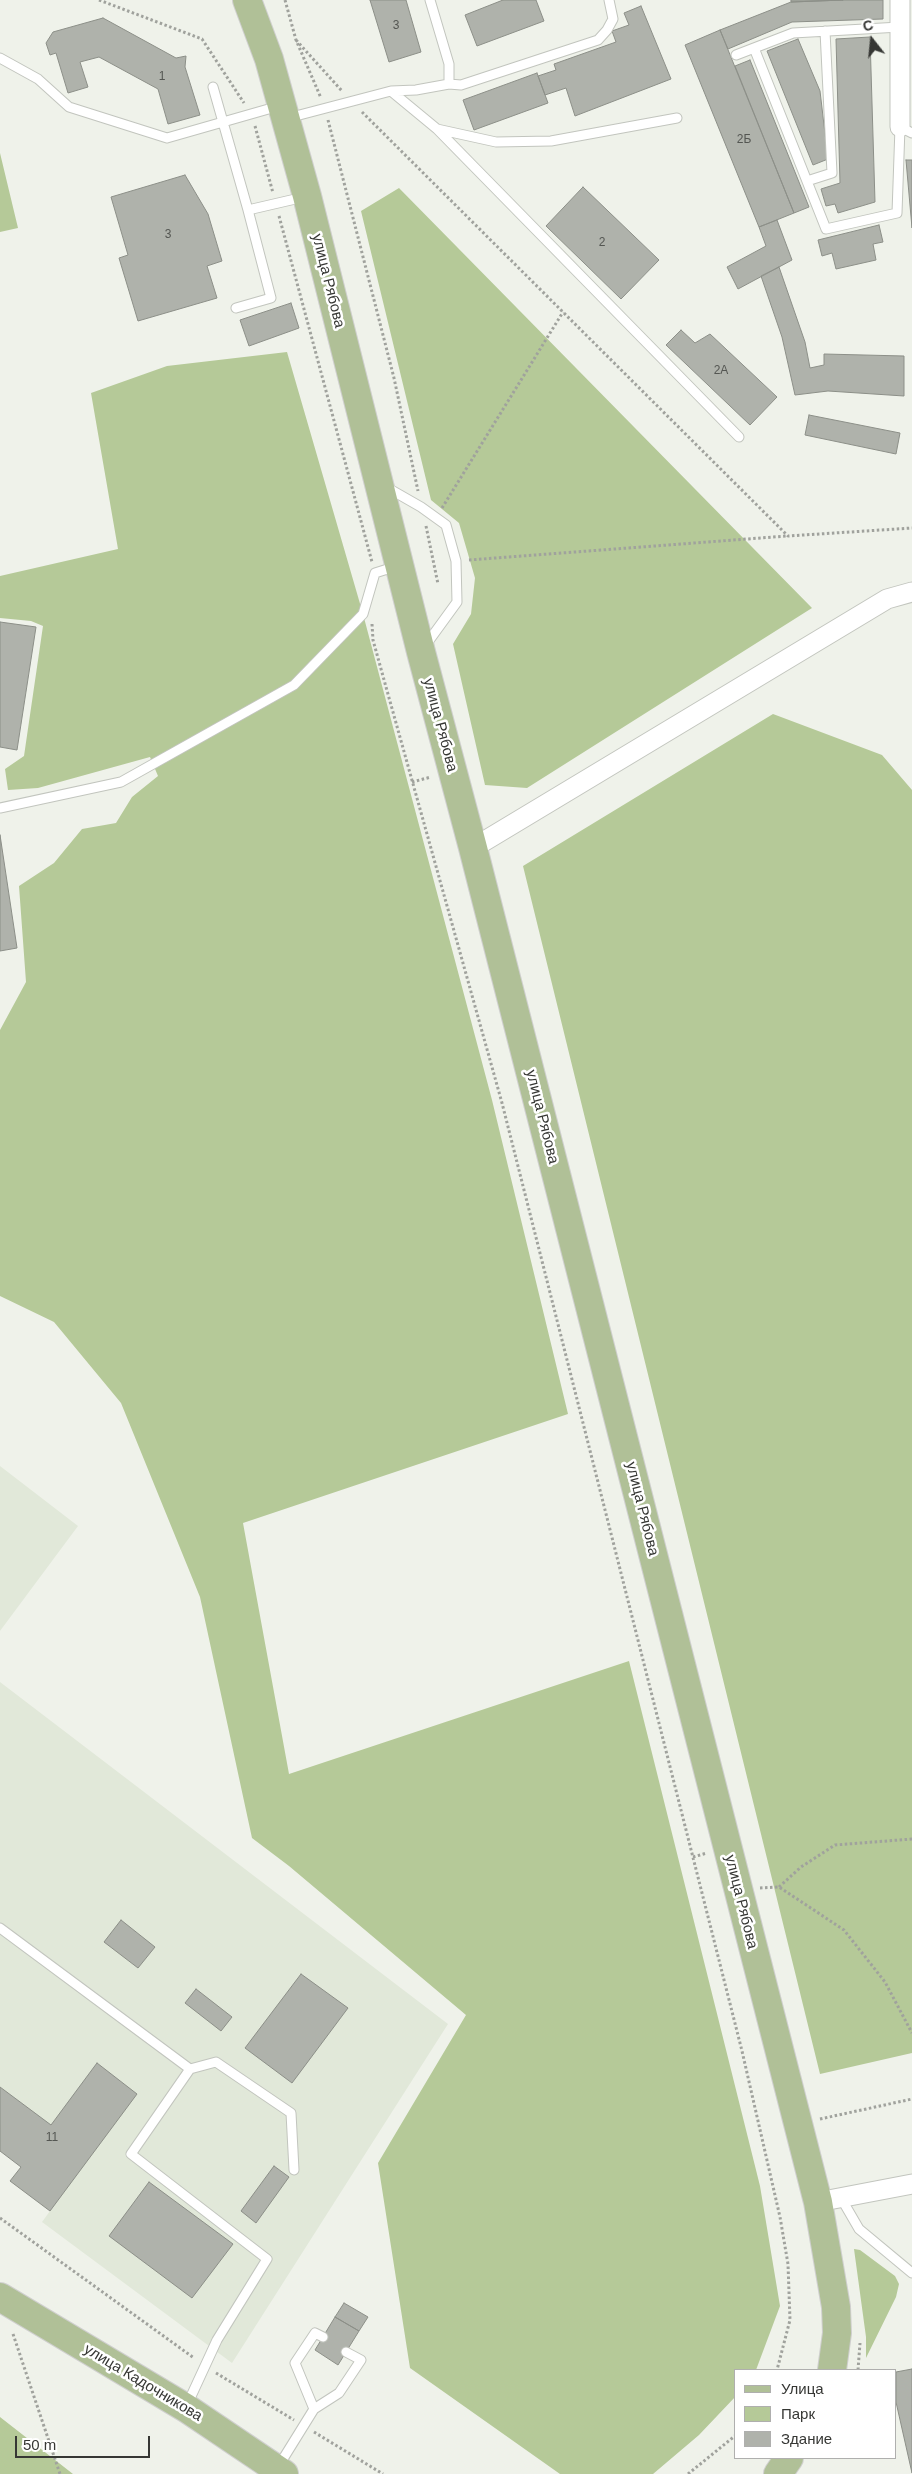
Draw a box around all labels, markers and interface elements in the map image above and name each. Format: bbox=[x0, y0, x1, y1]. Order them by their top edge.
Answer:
north arrow bbox=[847, 15, 897, 65]
text: С bbox=[861, 16, 875, 35]
house number: 3 bbox=[393, 19, 399, 33]
house number: 1 bbox=[159, 70, 165, 84]
house number: 2Б bbox=[737, 133, 751, 147]
house number: 3 bbox=[165, 228, 171, 242]
street label: улица Рябова bbox=[308, 232, 348, 330]
house number: 2 bbox=[599, 236, 605, 250]
house number: 2А bbox=[714, 364, 728, 378]
street label: улица Рябова bbox=[419, 676, 461, 774]
street label: улица Рябова bbox=[522, 1068, 562, 1166]
street label: улица Рябова bbox=[622, 1460, 662, 1558]
street label: улица Рябова bbox=[721, 1853, 761, 1951]
house number: 11 bbox=[46, 2131, 58, 2145]
street label: улица Кадочникова bbox=[81, 2341, 205, 2425]
legend bbox=[734, 2369, 897, 2459]
text: Улица bbox=[781, 2380, 824, 2397]
text: Парк bbox=[781, 2405, 815, 2422]
scale bar bbox=[18, 2426, 152, 2458]
text: Здание bbox=[781, 2430, 832, 2447]
text: 50 m bbox=[23, 2436, 56, 2453]

